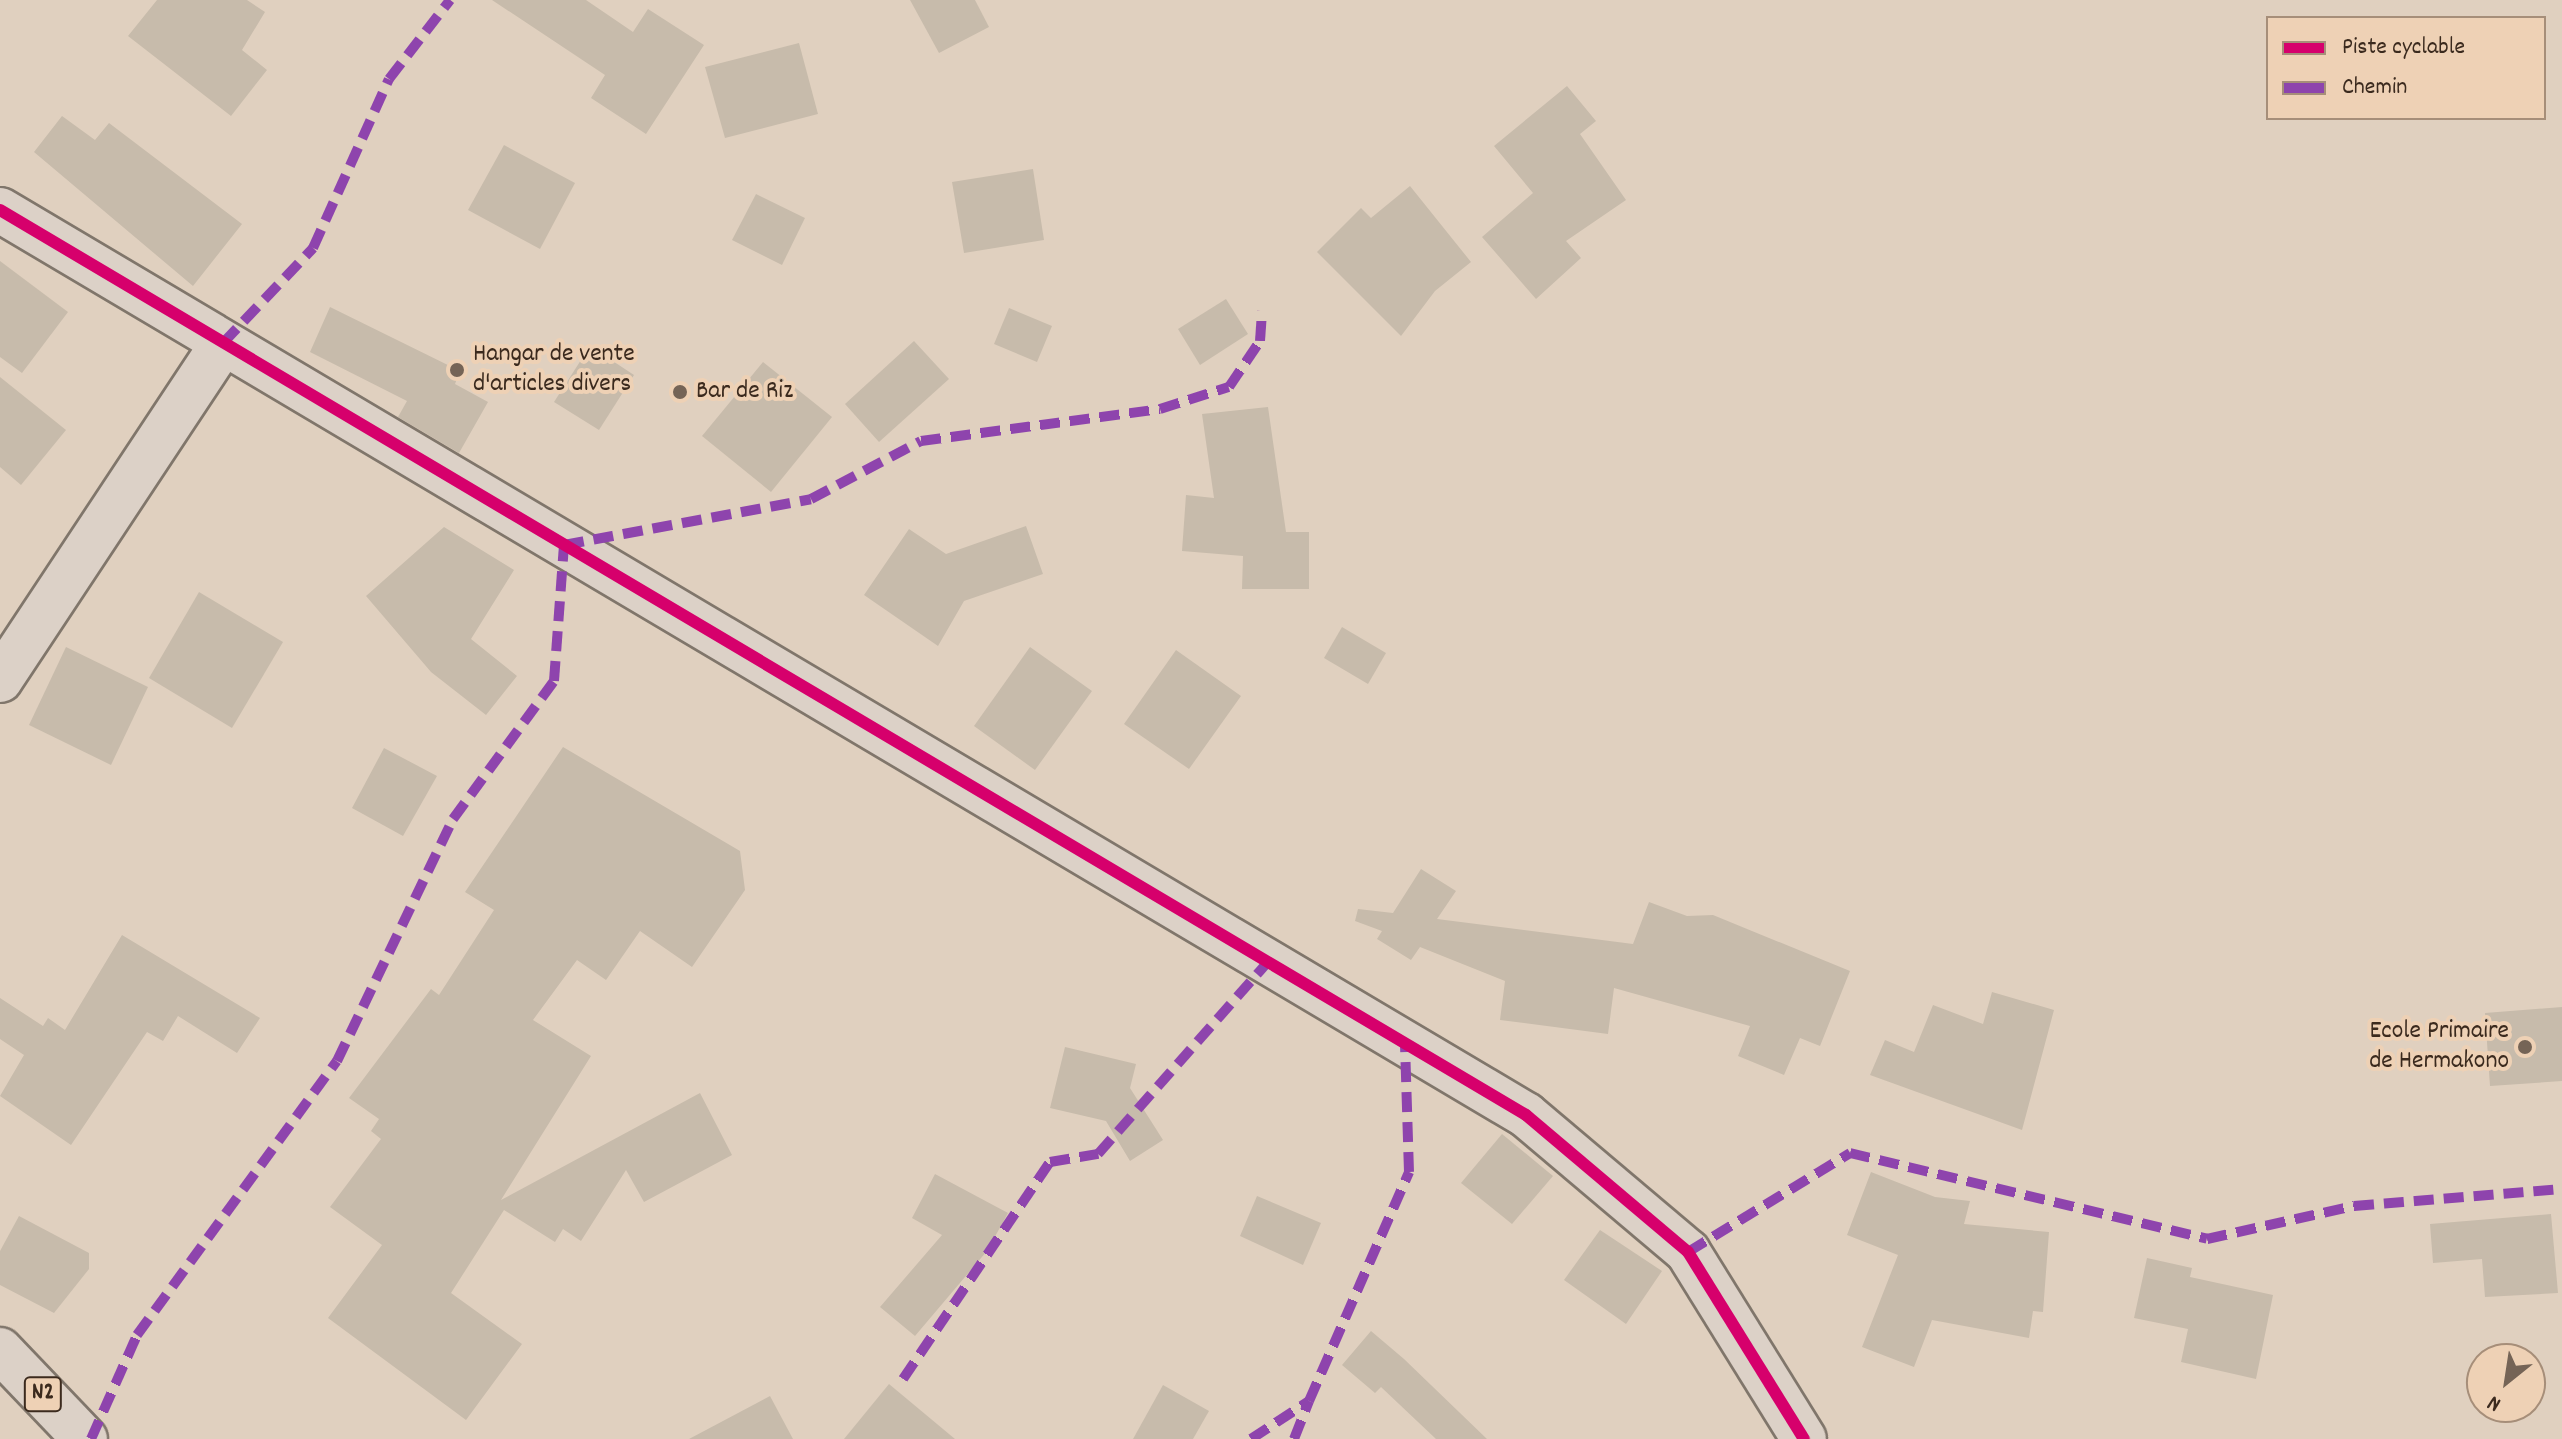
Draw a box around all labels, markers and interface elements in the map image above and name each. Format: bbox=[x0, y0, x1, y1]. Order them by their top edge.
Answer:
legend bbox=[2266, 16, 2546, 120]
text: Piste cyclable bbox=[2342, 31, 2465, 65]
text: Chemin bbox=[2342, 71, 2407, 105]
place label: Hangar de vente d'articles divers bbox=[473, 339, 635, 400]
marker: Hangar de vente d'articles divers bbox=[448, 361, 466, 379]
place label: Bar de Riz bbox=[696, 376, 793, 408]
marker: Bar de Riz bbox=[671, 383, 689, 401]
place label: Ecole Primaire de Hermakono bbox=[2369, 1016, 2509, 1078]
marker: Ecole Primaire de Hermakono bbox=[2516, 1038, 2534, 1056]
north arrow bbox=[2466, 1343, 2546, 1423]
road number: N2 bbox=[23, 1374, 63, 1414]
text: N bbox=[2482, 1386, 2507, 1419]

